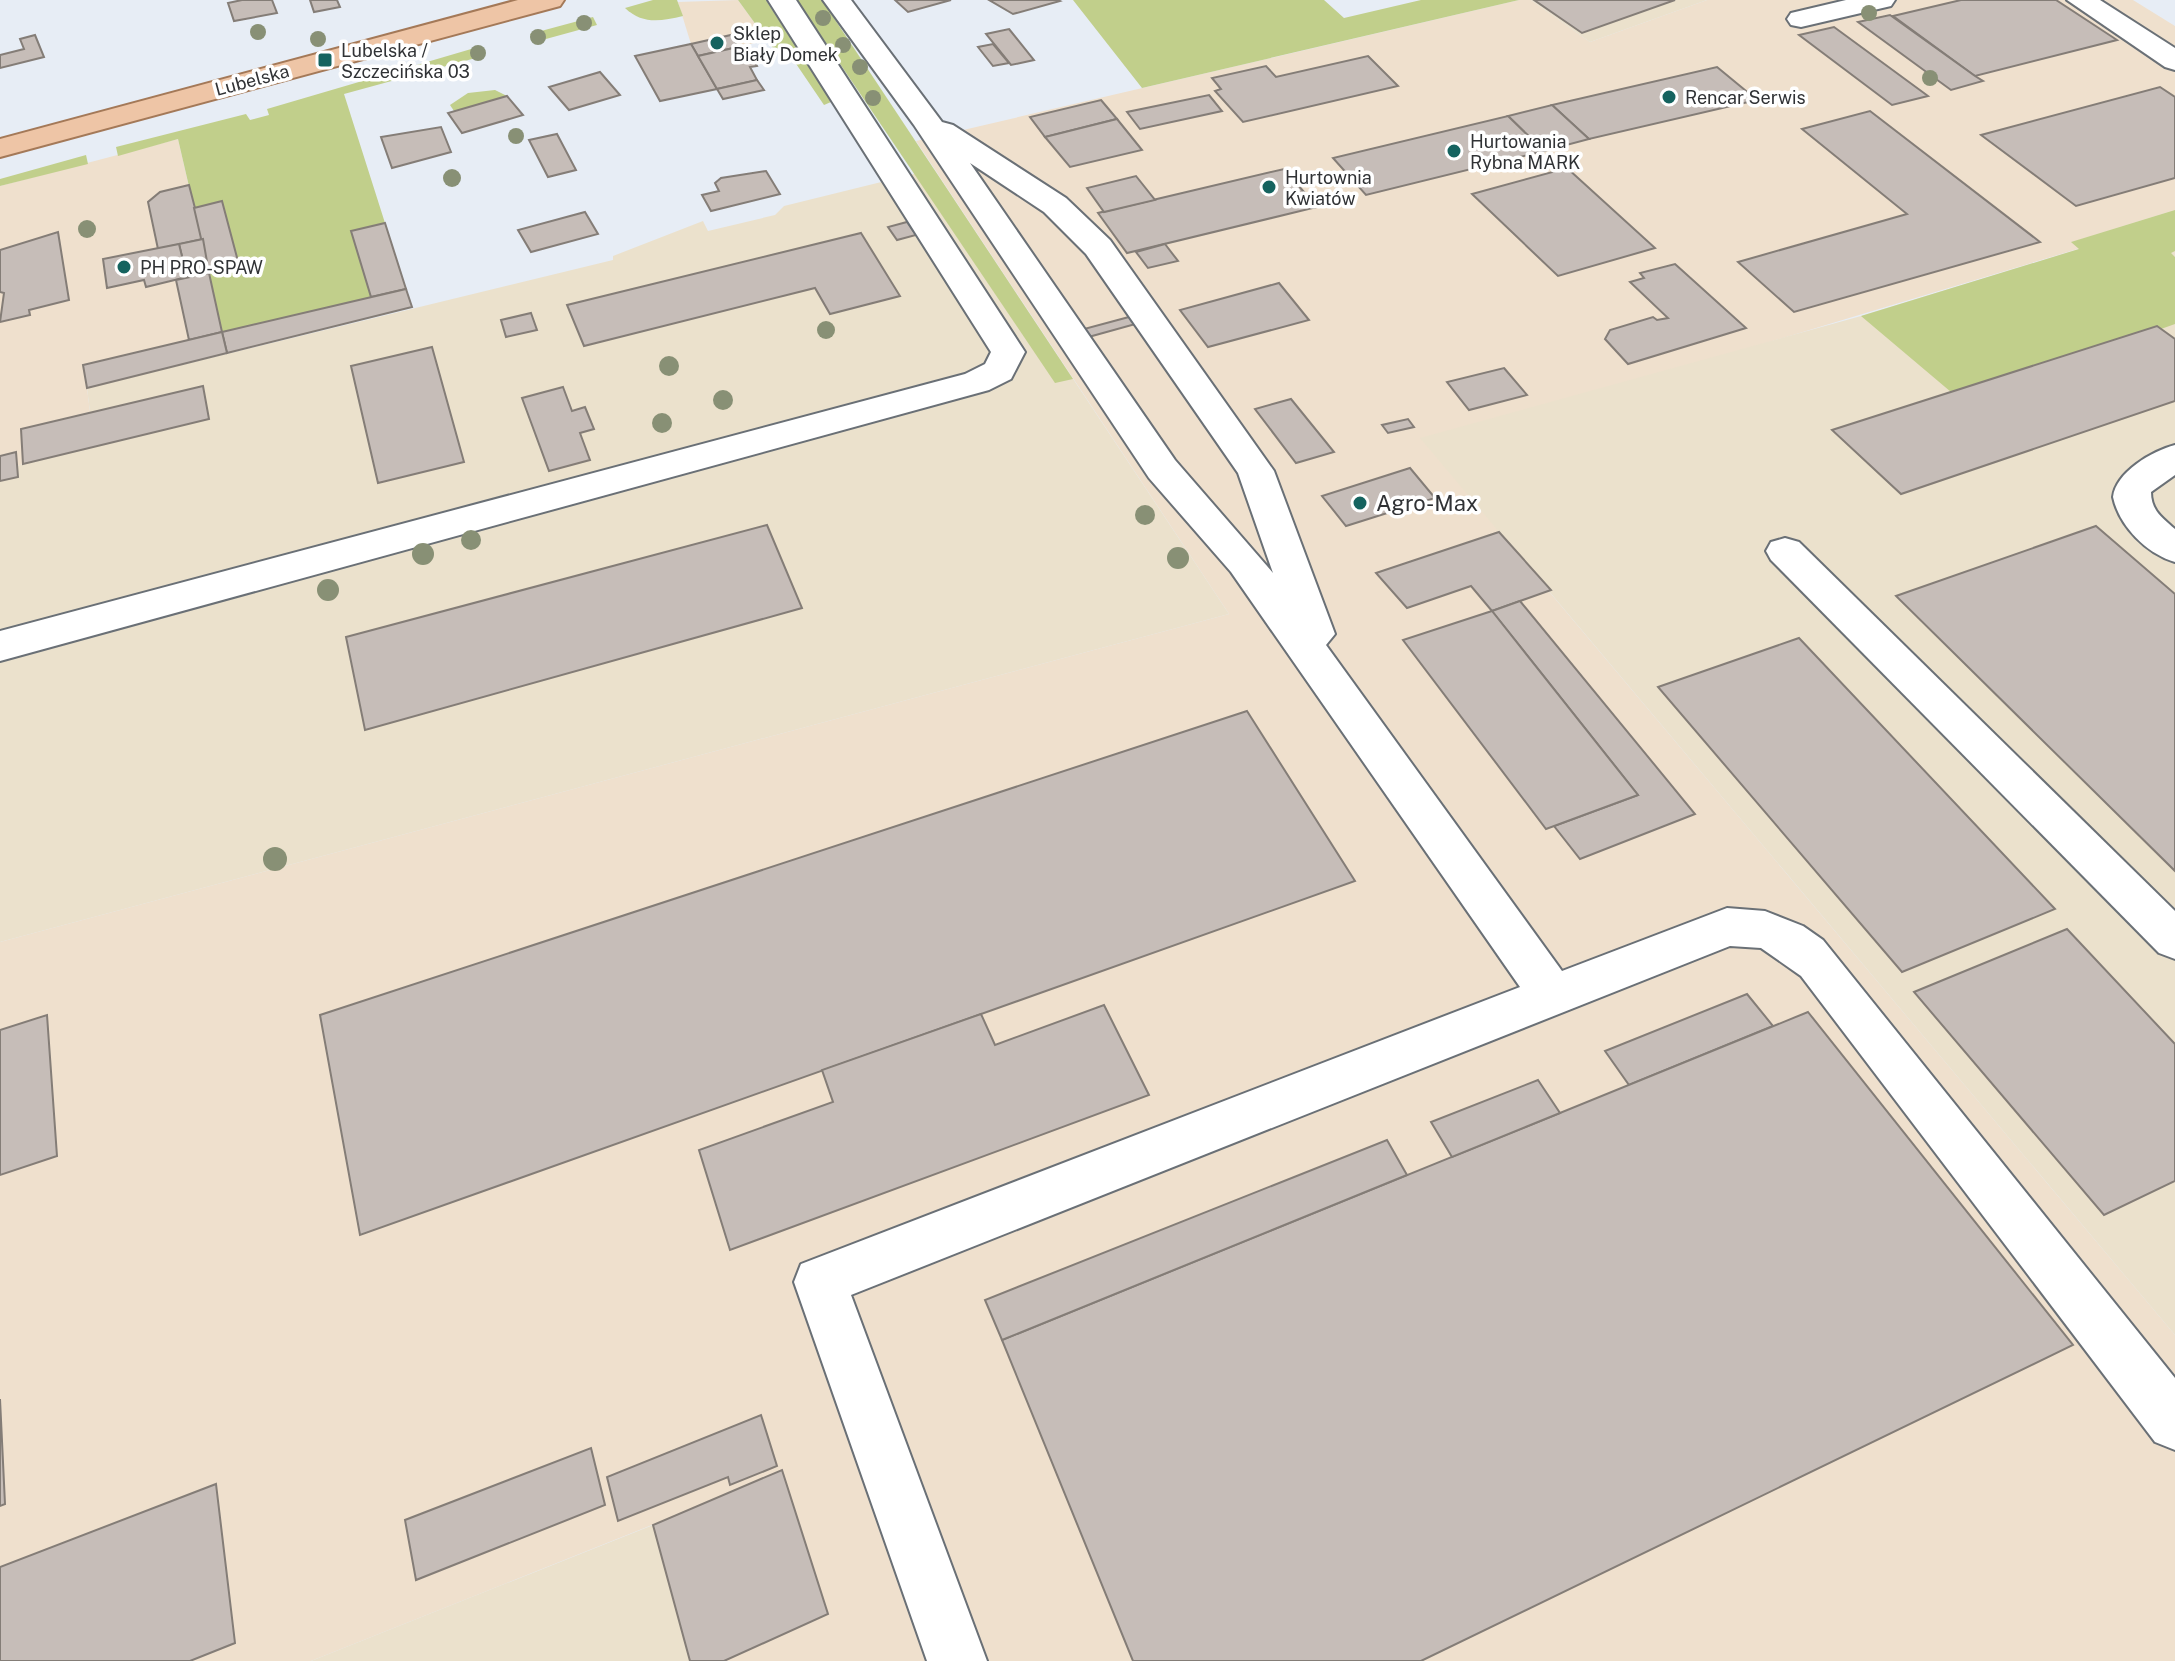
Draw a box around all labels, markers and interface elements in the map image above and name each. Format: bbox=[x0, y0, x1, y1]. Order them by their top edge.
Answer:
place label: Sklep Biały Domek bbox=[733, 23, 838, 65]
marker: Sklep Biały Domek bbox=[708, 34, 726, 52]
place label: Lubelska / Szczecińska 03 bbox=[341, 40, 470, 82]
marker: Lubelska / Szczecińska 03 bbox=[316, 51, 334, 69]
street label: Lubelska bbox=[213, 60, 291, 100]
place label: Rencar Serwis bbox=[1685, 87, 1806, 108]
marker: Rencar Serwis bbox=[1660, 88, 1678, 106]
place label: Hurtowania Rybna MARK bbox=[1470, 131, 1580, 173]
marker: Hurtowania Rybna MARK bbox=[1445, 142, 1463, 160]
place label: Hurtownia Kwiatów bbox=[1285, 167, 1372, 209]
marker: Hurtownia Kwiatów bbox=[1260, 178, 1278, 196]
place label: PH PRO-SPAW bbox=[140, 257, 263, 278]
marker: PH PRO-SPAW bbox=[115, 258, 133, 276]
place label: Agro-Max bbox=[1376, 490, 1478, 516]
marker: Agro-Max bbox=[1351, 494, 1369, 512]

